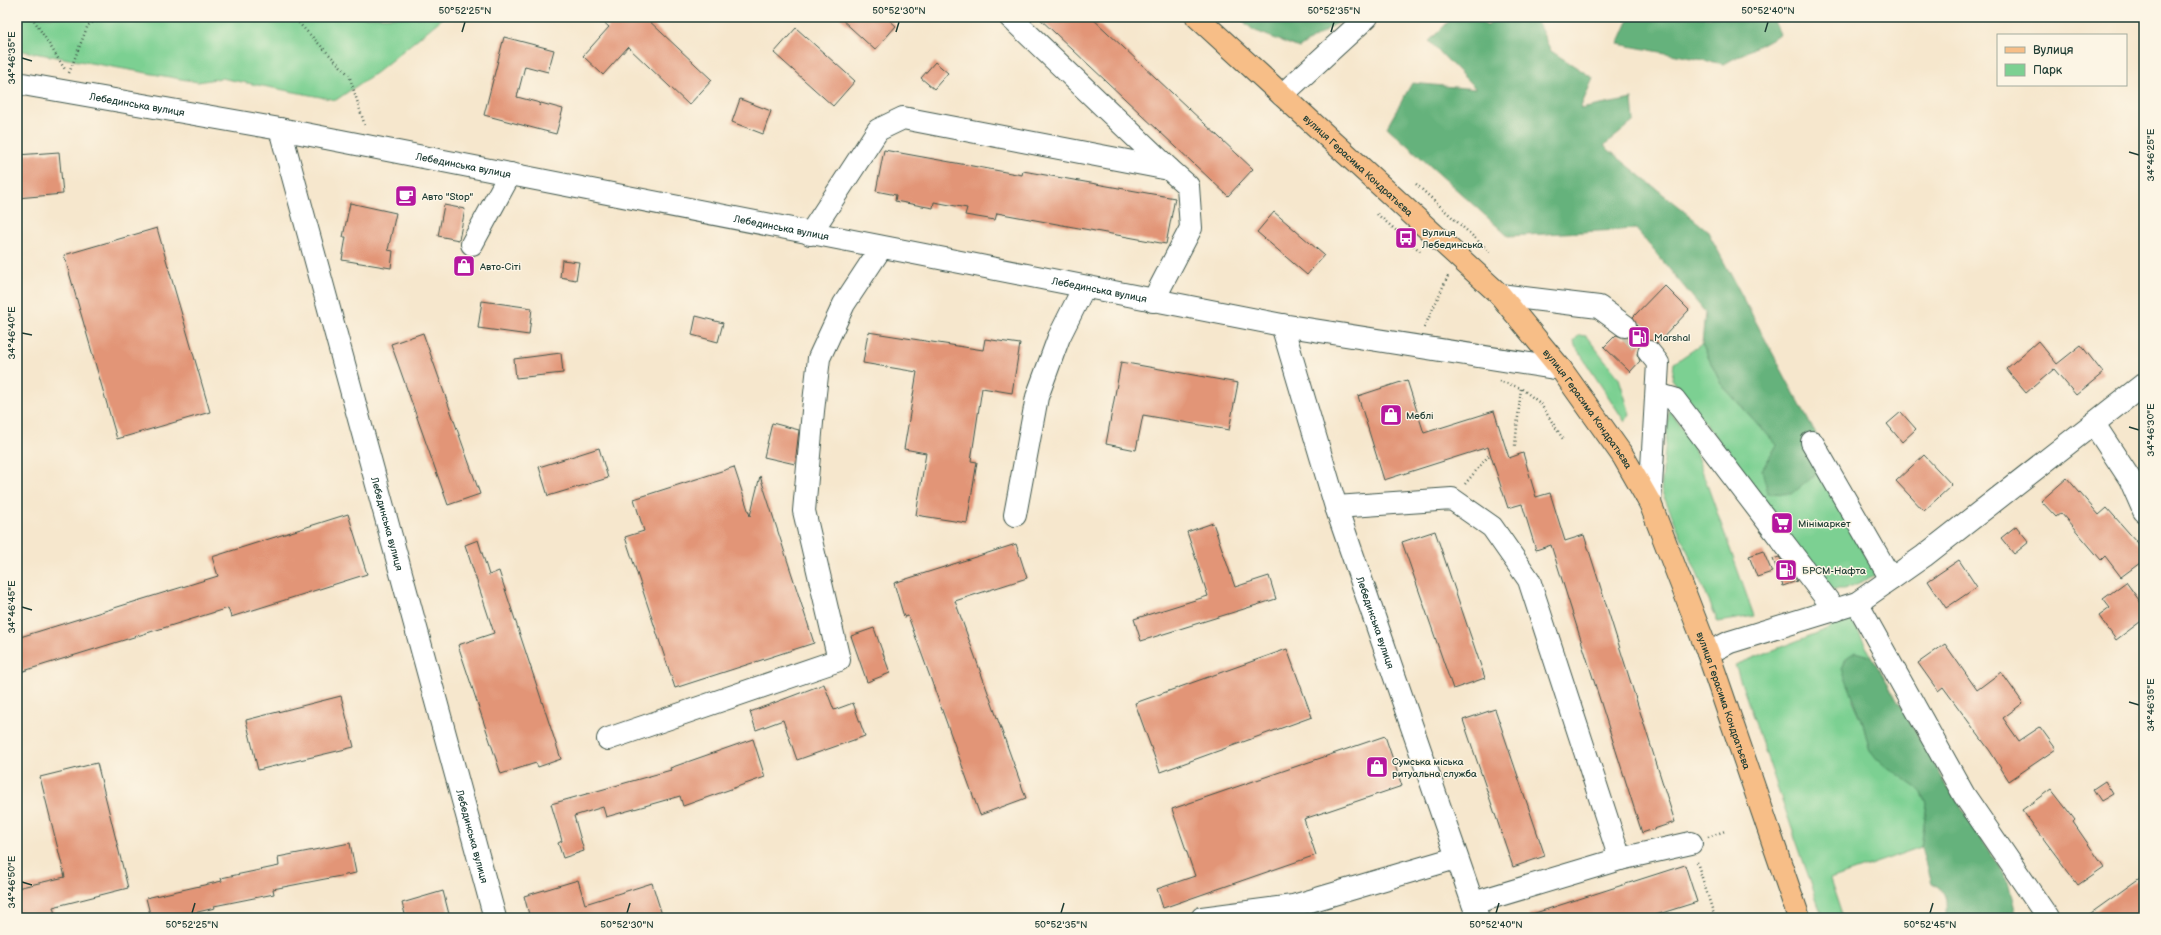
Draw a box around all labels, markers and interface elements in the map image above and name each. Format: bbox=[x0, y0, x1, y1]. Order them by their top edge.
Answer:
text: 50°52'25"N bbox=[439, 5, 491, 17]
text: 50°52'30"N bbox=[872, 5, 926, 17]
text: 50°52'35"N bbox=[1307, 5, 1361, 17]
text: 50°52'40"N bbox=[1741, 5, 1795, 17]
text: 34°46'35"E bbox=[6, 31, 18, 85]
legend bbox=[1997, 34, 2127, 86]
text: Вулиця bbox=[2033, 43, 2074, 58]
text: Парк bbox=[2033, 63, 2063, 78]
street label: Лебединська вулиця bbox=[87, 91, 186, 119]
street label: вулиця Герасима Кондратьєва bbox=[1300, 112, 1415, 219]
text: 34°46'25"E bbox=[2145, 128, 2157, 181]
street label: Лебединська вулиця bbox=[414, 151, 512, 181]
cafe icon: Авто "Stop" bbox=[393, 183, 419, 209]
place label: Авто "Stop" bbox=[421, 191, 474, 203]
street label: Лебединська вулиця bbox=[732, 213, 830, 243]
bus stop icon: Вулиця Лебединська bbox=[1393, 225, 1419, 251]
place label: Вулиця Лебединська bbox=[1421, 227, 1483, 251]
shop icon: Авто-Сіті bbox=[451, 253, 477, 279]
place label: Авто-Сіті bbox=[479, 261, 521, 273]
street label: Лебединська вулиця bbox=[1050, 275, 1148, 306]
text: 34°46'40"E bbox=[6, 306, 18, 360]
fuel station icon: Marshal bbox=[1626, 324, 1652, 350]
place label: Marshal bbox=[1654, 332, 1690, 344]
street label: вулиця Герасима Кондратьєва bbox=[1540, 347, 1634, 471]
shop icon: Меблі bbox=[1378, 402, 1404, 428]
text: 34°46'30"E bbox=[2145, 403, 2157, 457]
place label: Меблі bbox=[1406, 410, 1434, 422]
street label: Лебединська вулиця bbox=[368, 475, 405, 572]
supermarket icon: Мінімаркет bbox=[1769, 510, 1795, 536]
place label: Мінімаркет bbox=[1798, 518, 1851, 530]
fuel station icon: БРСМ-Нафта bbox=[1773, 557, 1799, 583]
place label: БРСМ-Нафта bbox=[1802, 565, 1866, 577]
street label: Лебединська вулиця bbox=[1353, 574, 1397, 671]
text: 34°46'45"E bbox=[6, 580, 18, 634]
street label: вулиця Герасима Кондратьєва bbox=[1693, 630, 1752, 771]
text: 34°46'35"E bbox=[2145, 678, 2157, 732]
shop icon: Сумська міська ритуальна служба bbox=[1364, 754, 1390, 780]
place label: Сумська міська ритуальна служба bbox=[1392, 756, 1477, 780]
street label: Лебединська вулиця bbox=[453, 787, 490, 885]
text: 34°46'50"E bbox=[6, 855, 18, 908]
text: 50°52'25"N bbox=[166, 919, 218, 931]
text: 50°52'30"N bbox=[600, 919, 654, 931]
text: 50°52'35"N bbox=[1034, 919, 1088, 931]
text: 50°52'40"N bbox=[1469, 919, 1523, 931]
text: 50°52'45"N bbox=[1903, 919, 1957, 931]

